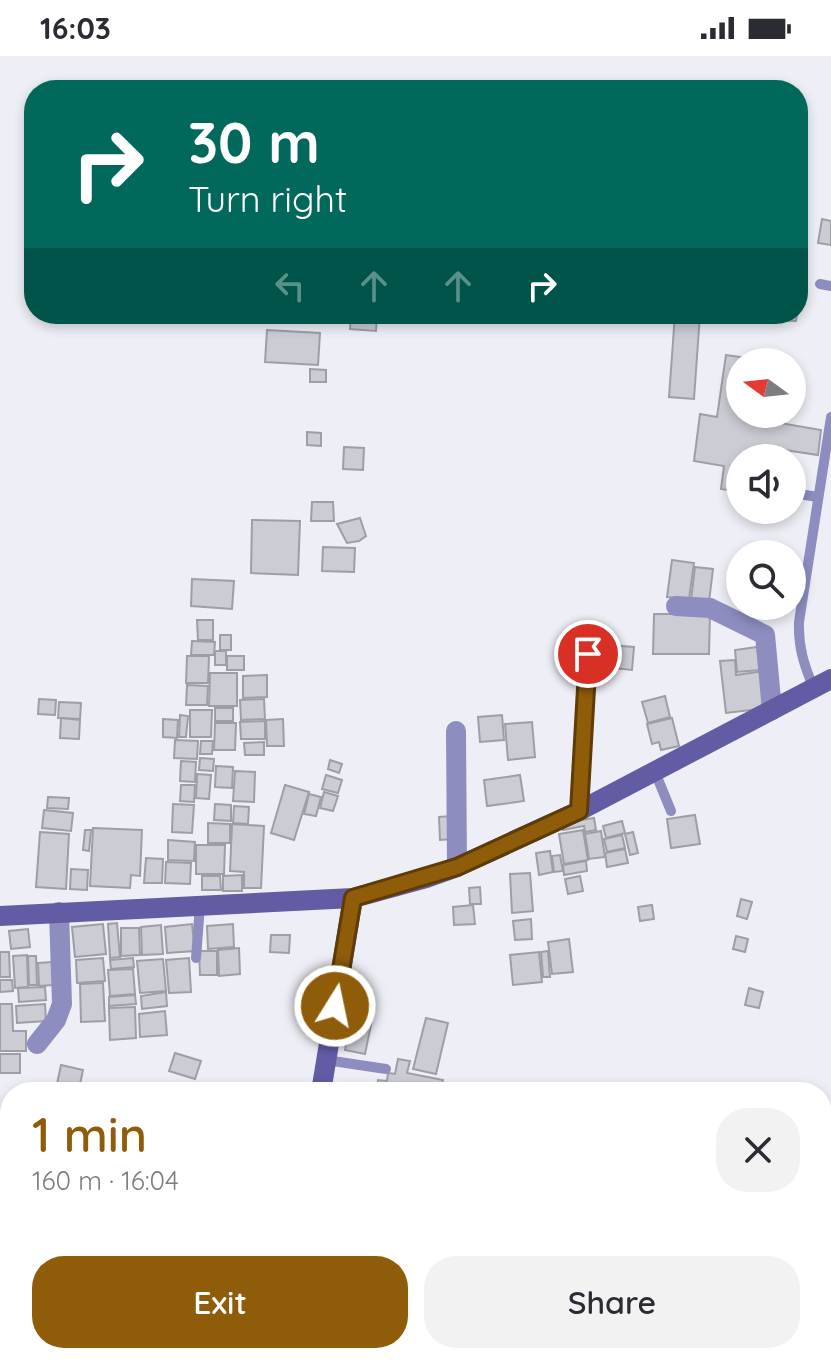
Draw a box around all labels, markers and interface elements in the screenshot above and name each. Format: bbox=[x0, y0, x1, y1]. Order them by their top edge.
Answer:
text: 16:03 bbox=[40, 9, 111, 47]
text: 30 m bbox=[188, 107, 320, 177]
icon: right bbox=[56, 112, 160, 216]
text: Turn right bbox=[188, 176, 347, 221]
icon: left bbox=[268, 264, 312, 308]
icon: ahead bbox=[352, 264, 396, 308]
icon: ahead bbox=[436, 264, 480, 308]
icon: right bbox=[520, 264, 564, 308]
north arrow bbox=[726, 348, 806, 428]
map controls bbox=[726, 348, 806, 620]
button: sound bbox=[726, 444, 806, 524]
button: search bbox=[726, 540, 806, 620]
pin bbox=[554, 620, 622, 688]
icon: arrive bbox=[566, 632, 610, 676]
position arrow bbox=[293, 964, 377, 1048]
text: 1 min bbox=[32, 1104, 147, 1164]
button: close bbox=[716, 1108, 800, 1192]
text: 160 m · 16:04 bbox=[32, 1164, 179, 1197]
button: Exit bbox=[32, 1256, 408, 1348]
button: Share bbox=[424, 1256, 800, 1348]

